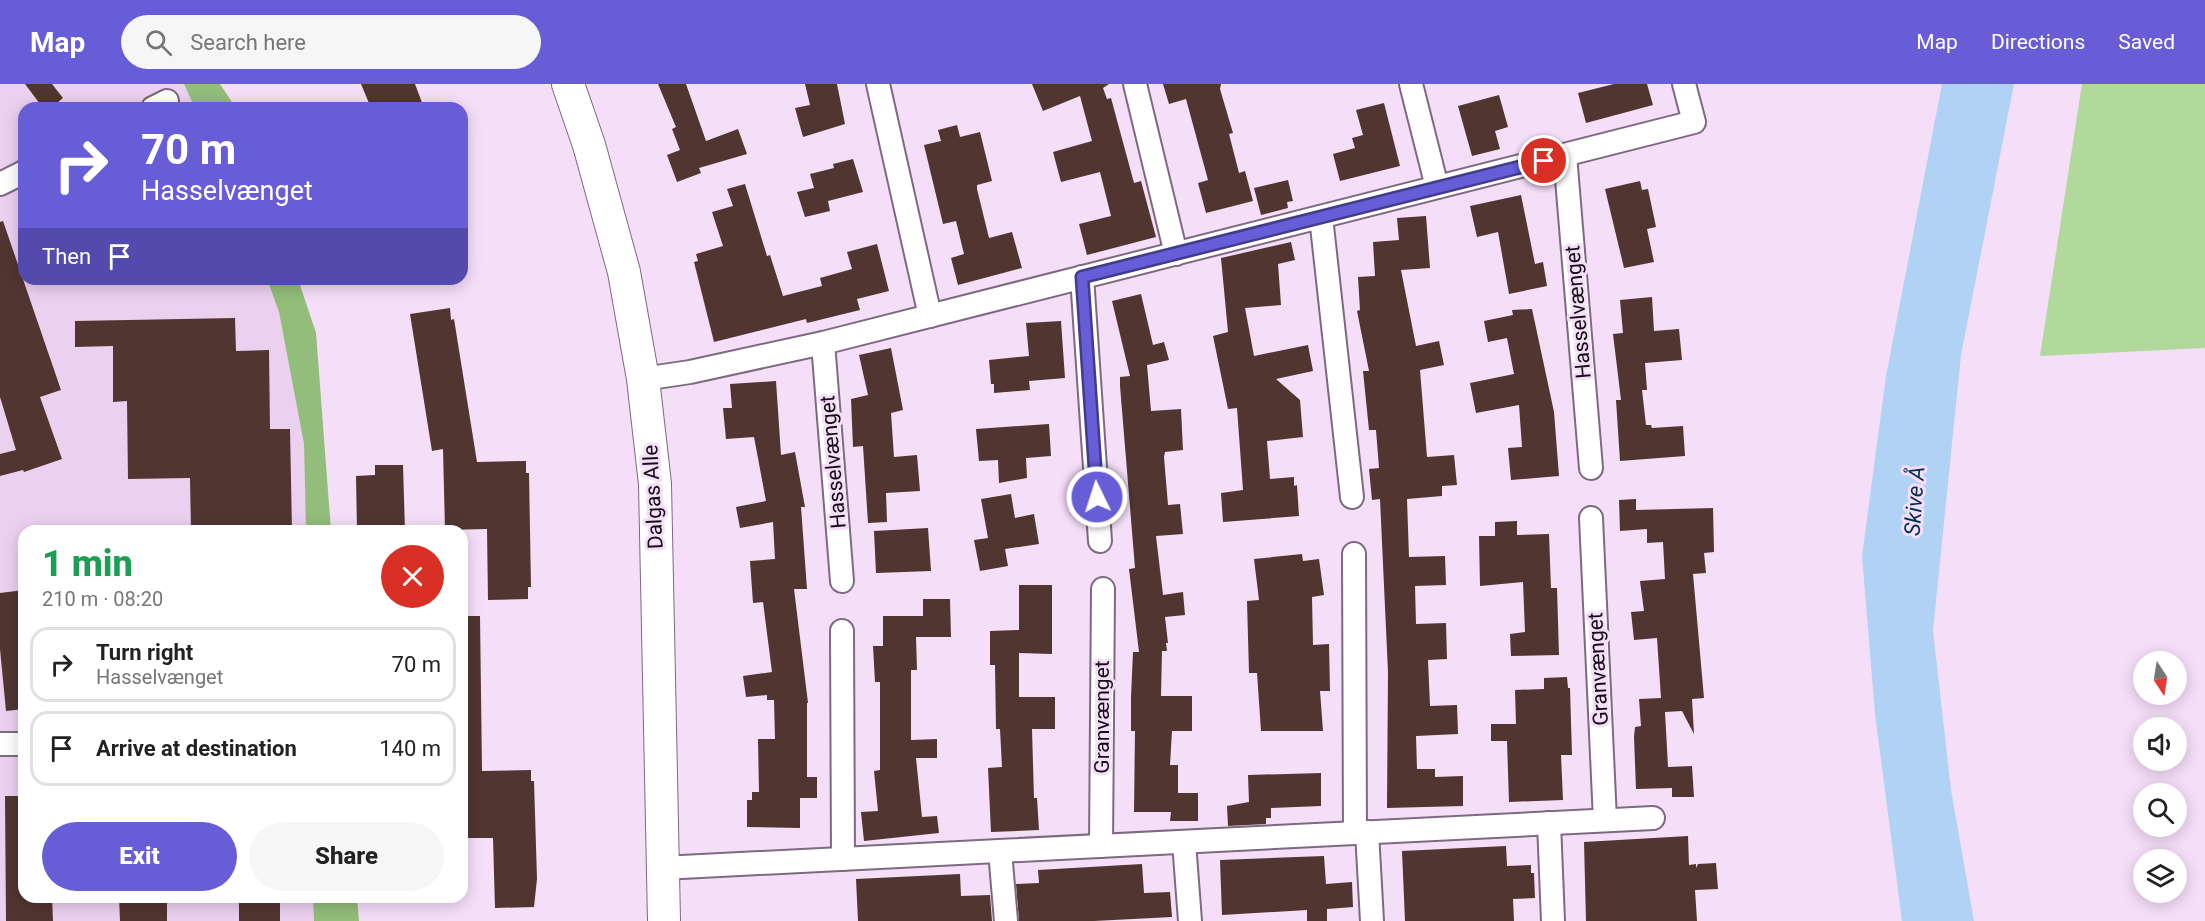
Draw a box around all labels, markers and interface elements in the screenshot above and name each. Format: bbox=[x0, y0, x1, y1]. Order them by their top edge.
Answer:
search box bbox=[121, 15, 541, 69]
text: Map bbox=[30, 26, 85, 59]
icon: search bbox=[142, 26, 175, 59]
text: Search here bbox=[190, 30, 306, 55]
text: Map bbox=[1916, 30, 1958, 54]
text: Directions bbox=[1991, 30, 2085, 54]
text: Saved bbox=[2118, 30, 2175, 54]
text: 70 m bbox=[141, 125, 236, 174]
icon: right bbox=[42, 126, 120, 204]
pin bbox=[1518, 135, 1569, 186]
icon: arrive bbox=[1527, 144, 1560, 177]
text: Hasselvænget bbox=[141, 175, 313, 207]
icon: arrive bbox=[103, 240, 136, 273]
text: Then bbox=[42, 244, 91, 269]
street label: Hasselvænget bbox=[1560, 244, 1596, 380]
street label: Hasselvænget bbox=[815, 394, 851, 530]
street label: Dalgas Alle bbox=[638, 444, 668, 550]
position arrow bbox=[1065, 465, 1129, 529]
water label: Skive Å bbox=[1899, 465, 1929, 537]
text: 1 min bbox=[42, 543, 133, 585]
button: close bbox=[381, 545, 444, 608]
text: 210 m · 08:20 bbox=[42, 587, 163, 611]
street label: Granvænget bbox=[1583, 612, 1613, 726]
text: Turn right bbox=[96, 640, 193, 665]
icon: right bbox=[45, 648, 78, 681]
north arrow bbox=[2133, 651, 2187, 705]
map controls bbox=[2133, 651, 2187, 903]
text: 70 m bbox=[392, 652, 441, 677]
street label: Granvænget bbox=[1090, 660, 1114, 774]
text: Hasselvænget bbox=[96, 665, 223, 689]
button: sound bbox=[2133, 717, 2187, 771]
icon: arrive bbox=[45, 732, 78, 765]
text: Arrive at destination bbox=[96, 736, 297, 761]
text: 140 m bbox=[379, 736, 441, 761]
button: search bbox=[2133, 783, 2187, 837]
button: Exit bbox=[42, 822, 237, 891]
button: Share bbox=[249, 822, 444, 891]
button: layers bbox=[2133, 849, 2187, 903]

